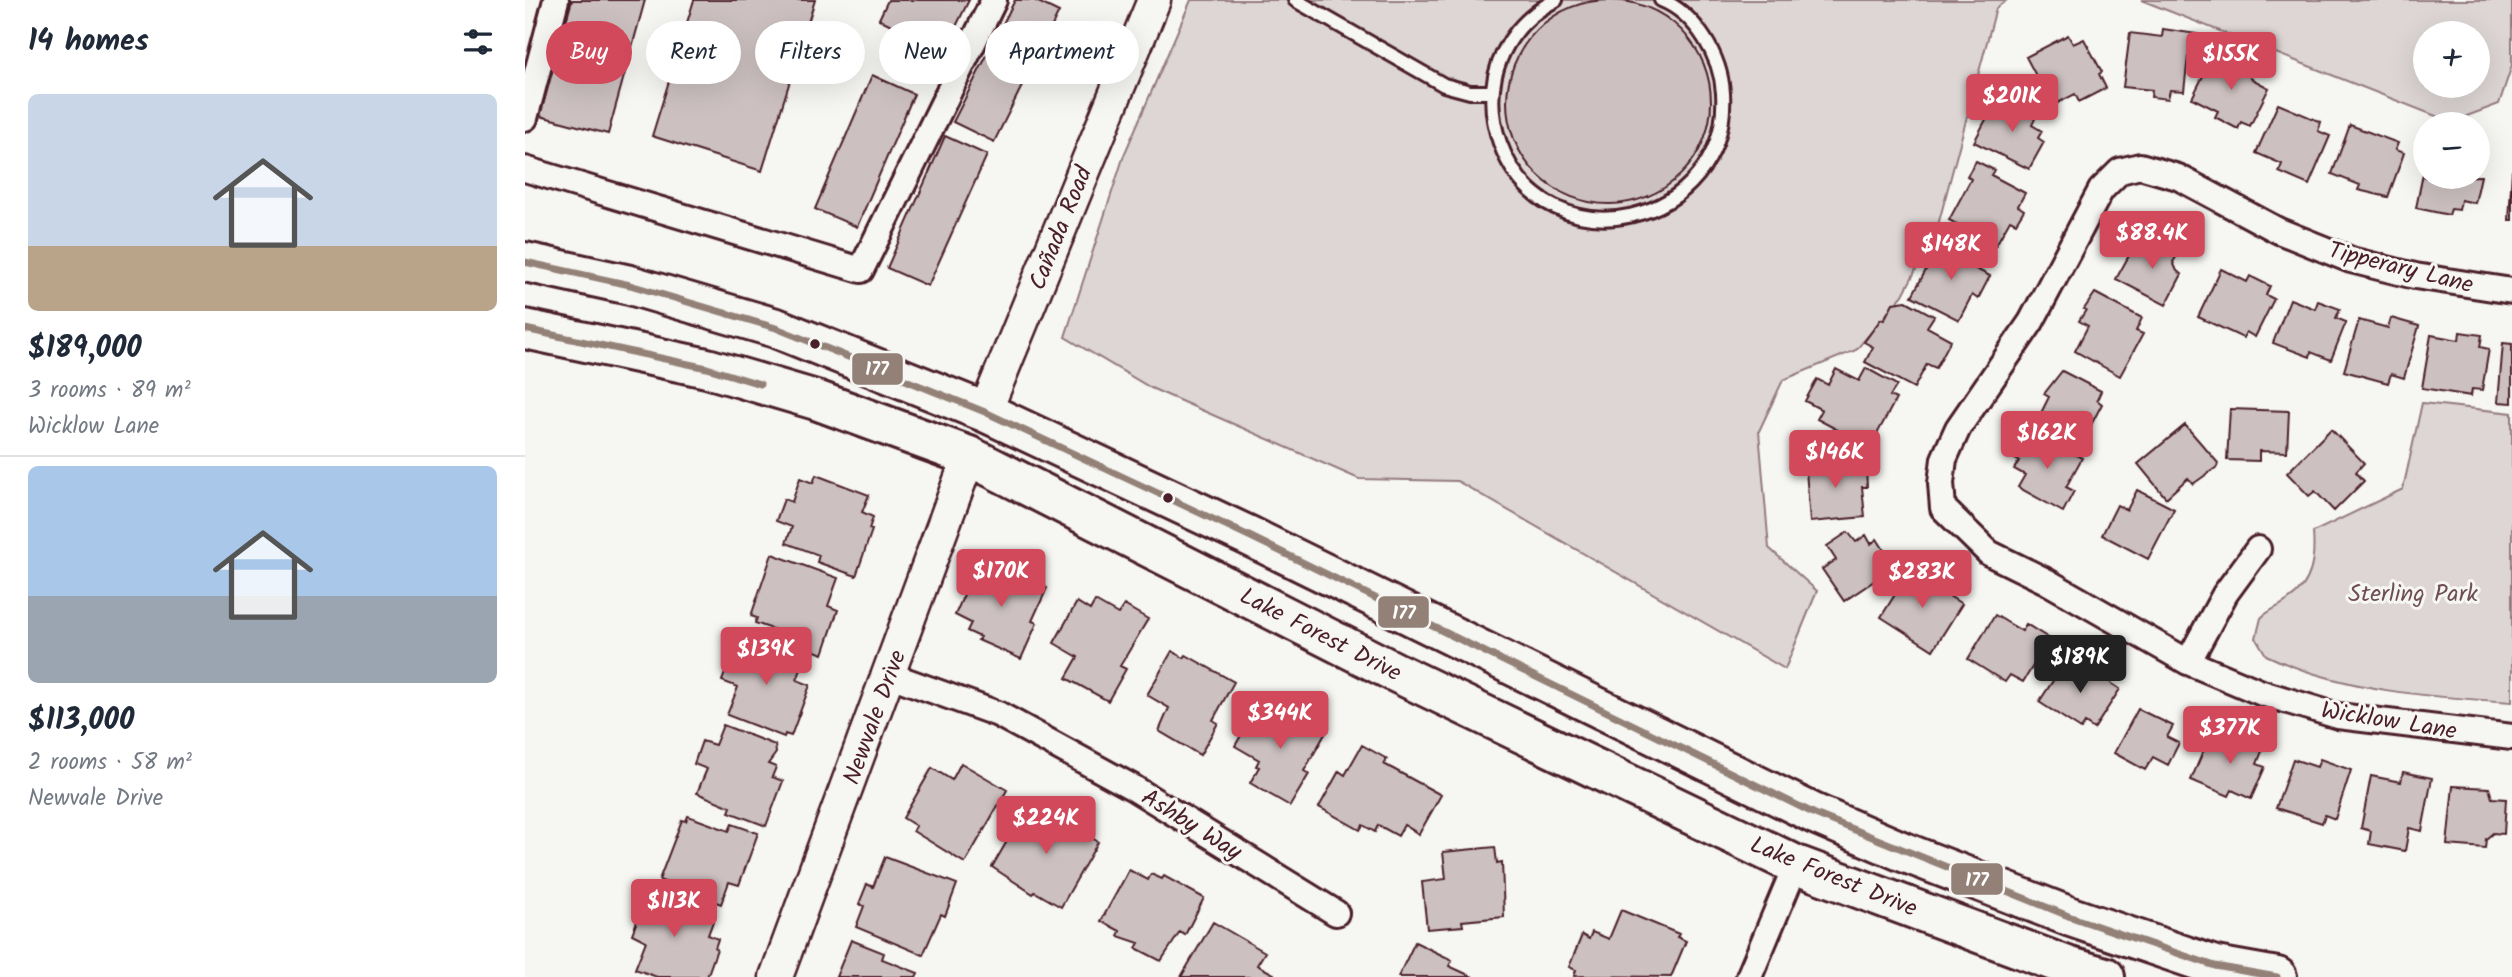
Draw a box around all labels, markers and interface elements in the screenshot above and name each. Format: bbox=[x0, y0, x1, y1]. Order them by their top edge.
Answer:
text: 14 homes bbox=[28, 18, 149, 66]
chip: Buy bbox=[546, 21, 632, 84]
chip: Rent bbox=[646, 21, 741, 84]
chip: Filters bbox=[755, 21, 865, 84]
chip: New bbox=[879, 21, 971, 84]
chip: Apartment bbox=[985, 21, 1139, 84]
map controls bbox=[2413, 21, 2490, 189]
button: + bbox=[2413, 21, 2490, 98]
icon: filters bbox=[459, 23, 497, 61]
pin: $155K bbox=[2182, 32, 2280, 92]
text: $155K bbox=[2202, 37, 2260, 73]
pin: $201K bbox=[1963, 74, 2061, 134]
text: $201K bbox=[1982, 79, 2042, 115]
button: − bbox=[2413, 112, 2490, 189]
icon: home bbox=[200, 140, 326, 266]
street label: Cañada Road bbox=[1019, 160, 1104, 296]
pin: $88.4K bbox=[2095, 212, 2209, 271]
text: $88.4K bbox=[2116, 216, 2188, 252]
pin: $148K bbox=[1902, 222, 2000, 282]
text: $148K bbox=[1921, 227, 1981, 263]
street label: Tipperary Lane bbox=[2324, 232, 2477, 305]
text: $189,000 bbox=[28, 325, 142, 373]
unlabelled marker bbox=[808, 337, 822, 351]
line badge: 177 bbox=[851, 352, 904, 386]
text: 177 bbox=[865, 355, 890, 385]
text: 3 rooms · 89 m² bbox=[28, 373, 191, 409]
text: Wicklow Lane bbox=[28, 409, 159, 445]
pin: $162K bbox=[1998, 412, 2096, 471]
text: $162K bbox=[2017, 416, 2077, 452]
pin: $146K bbox=[1786, 430, 1884, 490]
text: $146K bbox=[1805, 435, 1865, 471]
unlabelled marker bbox=[1161, 491, 1175, 505]
icon: home bbox=[200, 512, 326, 638]
pin: $170K bbox=[952, 550, 1050, 609]
pin: $283K bbox=[1873, 550, 1971, 610]
text: $170K bbox=[972, 554, 1030, 590]
text: $283K bbox=[1888, 555, 1956, 591]
park label: Sterling Park bbox=[2348, 575, 2479, 614]
street label: Lake Forest Drive bbox=[1232, 578, 1408, 693]
line badge: 177 bbox=[1377, 595, 1430, 629]
text: 177 bbox=[1392, 599, 1417, 629]
pin: $139K bbox=[717, 628, 815, 687]
text: $139K bbox=[737, 632, 795, 668]
pin: $189K bbox=[2031, 636, 2129, 695]
text: $189K bbox=[2050, 640, 2110, 676]
street label: Newvale Drive bbox=[833, 644, 918, 790]
pin: $344K bbox=[1231, 692, 1329, 751]
street label: Wicklow Lane bbox=[2318, 692, 2460, 751]
text: $344K bbox=[1247, 696, 1313, 732]
text: $113,000 bbox=[28, 697, 134, 745]
pin: $377K bbox=[2181, 706, 2279, 766]
text: $377K bbox=[2199, 711, 2261, 747]
text: 2 rooms · 58 m² bbox=[28, 745, 192, 781]
street label: Ashby Way bbox=[1133, 779, 1250, 872]
text: Newvale Drive bbox=[28, 781, 163, 817]
pin: $224K bbox=[997, 796, 1095, 856]
text: $224K bbox=[1013, 801, 1079, 837]
street label: Lake Forest Drive bbox=[1744, 826, 1923, 929]
line badge: 177 bbox=[1950, 862, 2004, 896]
text: 177 bbox=[1965, 866, 1990, 896]
pin: $113K bbox=[625, 880, 723, 939]
text: $113K bbox=[647, 884, 701, 920]

